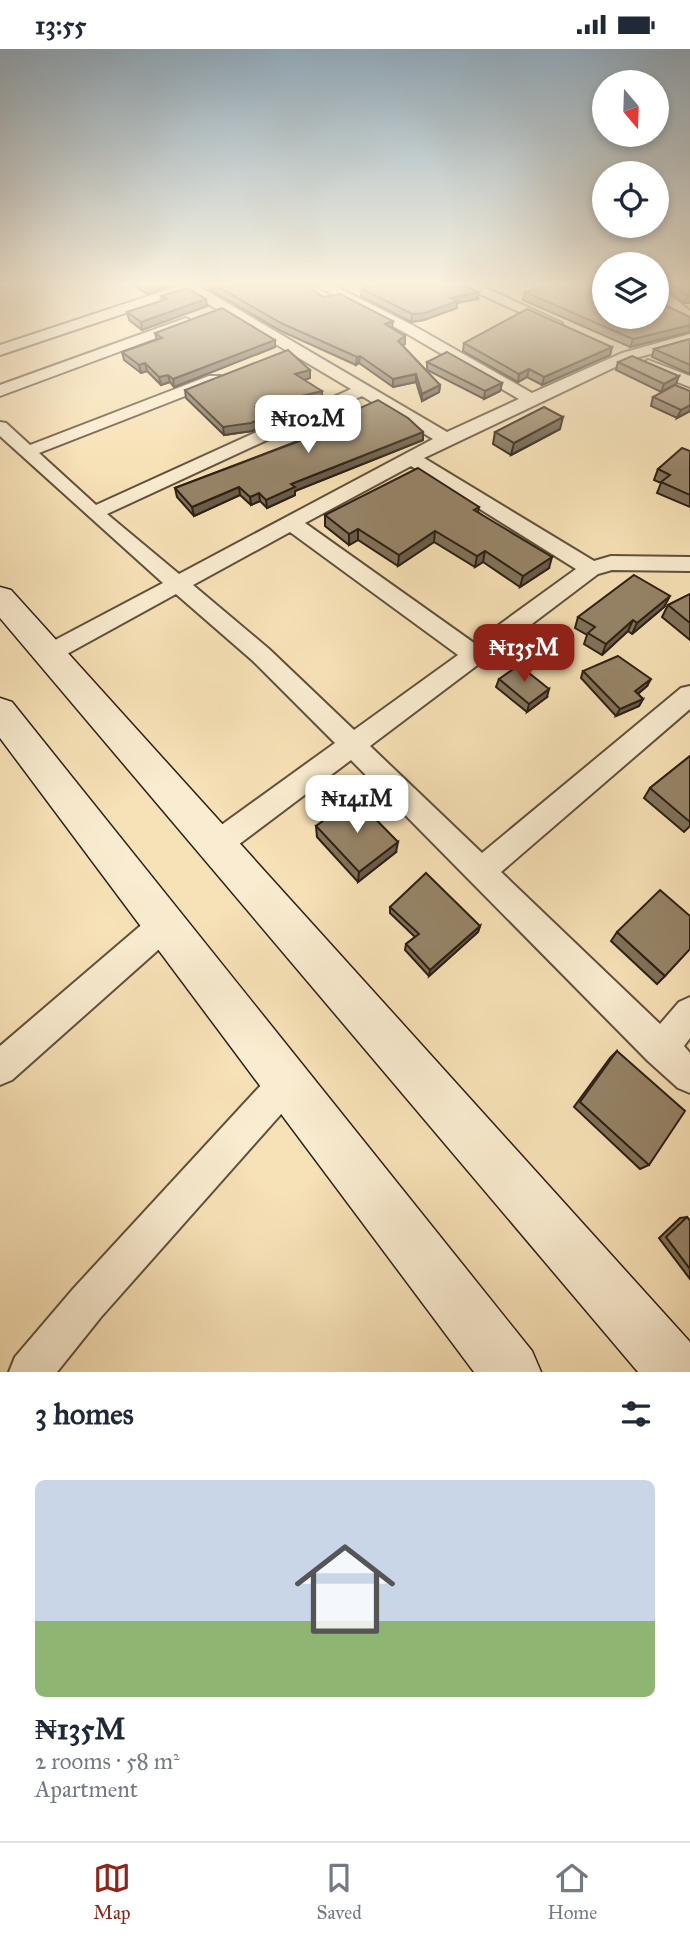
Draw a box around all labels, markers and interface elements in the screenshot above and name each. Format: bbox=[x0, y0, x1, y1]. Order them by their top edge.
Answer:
text: 13:55 bbox=[35, 9, 86, 41]
north arrow bbox=[592, 70, 668, 147]
map controls bbox=[592, 70, 669, 329]
button: locate bbox=[592, 161, 669, 238]
button: layers bbox=[592, 252, 669, 329]
pin: ₦102M bbox=[259, 395, 357, 455]
text: ₦102M bbox=[271, 404, 345, 432]
pin: ₦135M bbox=[475, 625, 573, 684]
text: ₦135M bbox=[489, 633, 559, 661]
pin: ₦141M bbox=[308, 775, 406, 835]
text: ₦141M bbox=[321, 784, 393, 812]
icon: filters bbox=[617, 1395, 655, 1433]
text: 3 homes bbox=[35, 1396, 134, 1432]
icon: home bbox=[282, 1526, 408, 1652]
text: ₦135M bbox=[35, 1711, 125, 1747]
text: 2 rooms · 58 m² bbox=[35, 1747, 180, 1775]
text: Apartment bbox=[35, 1775, 138, 1803]
tab: Map bbox=[93, 1859, 131, 1924]
tab: Saved bbox=[317, 1859, 362, 1924]
tab: Home bbox=[547, 1859, 597, 1924]

